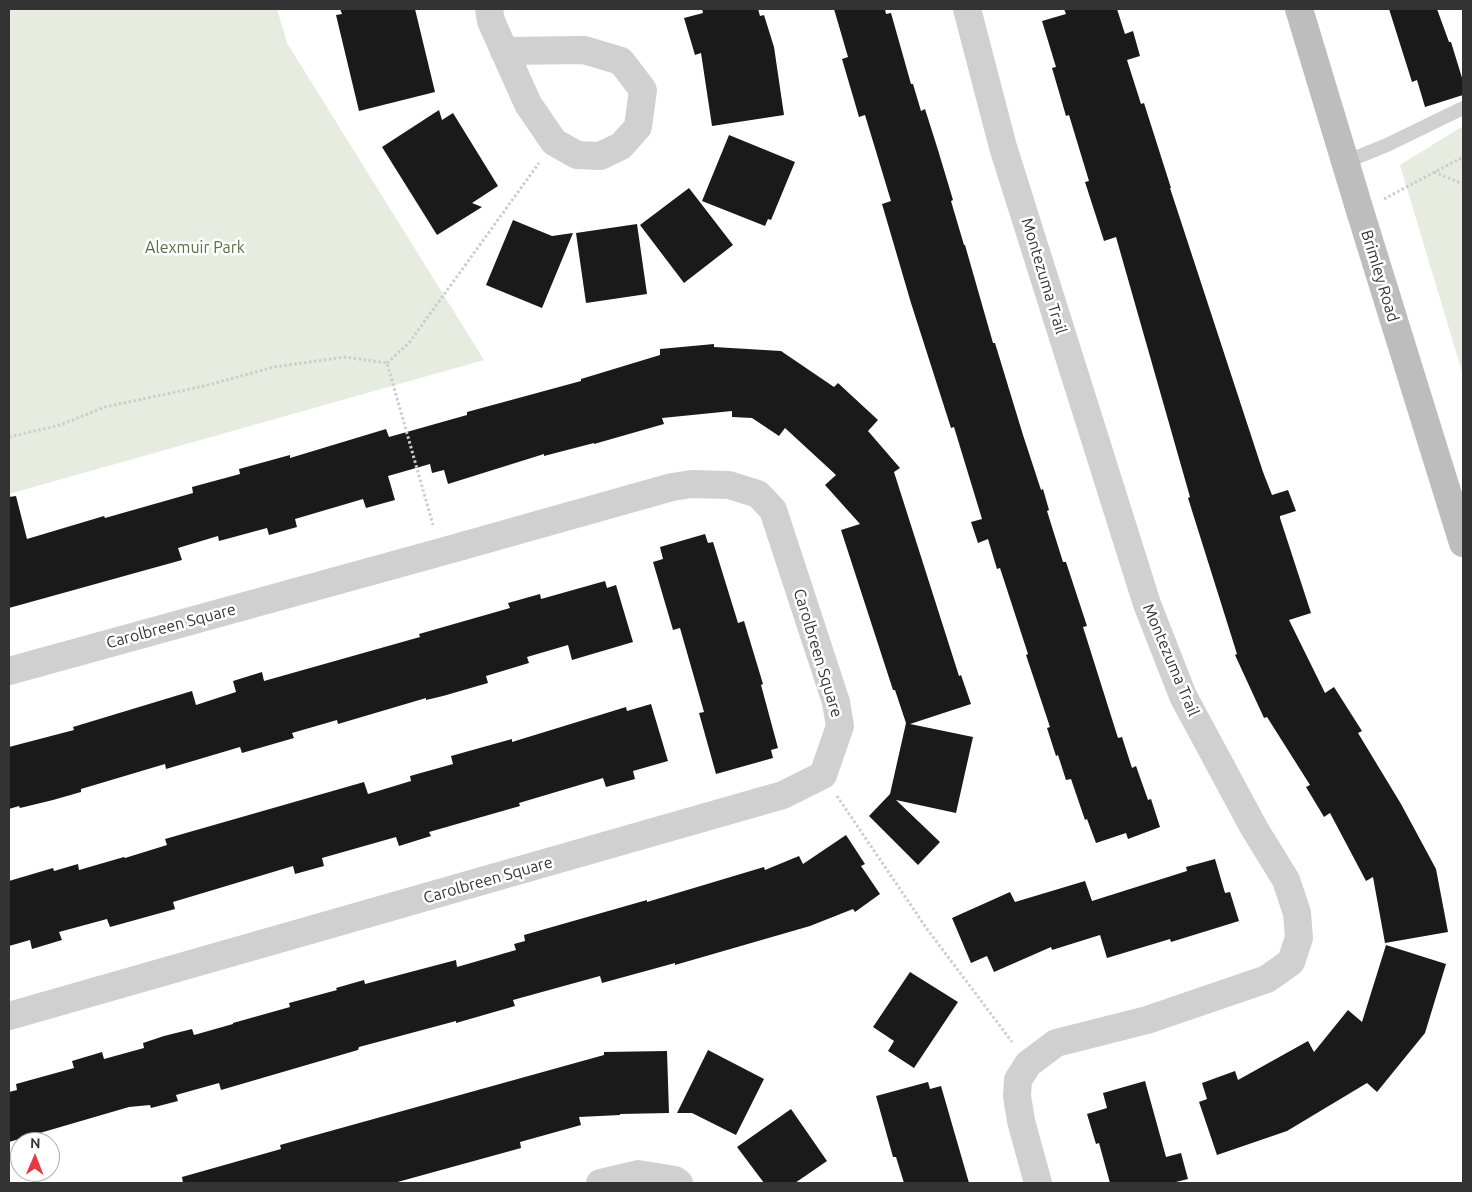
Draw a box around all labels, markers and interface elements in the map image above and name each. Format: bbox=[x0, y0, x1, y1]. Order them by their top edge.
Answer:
street label: Montezuma Trail bbox=[1017, 216, 1071, 336]
street label: Brimley Road bbox=[1357, 228, 1403, 324]
park label: Alexmuir Park bbox=[145, 238, 245, 258]
street label: Carolbreen Square bbox=[789, 586, 847, 720]
street label: Carolbreen Square bbox=[104, 599, 238, 653]
street label: Montezuma Trail bbox=[1139, 601, 1203, 719]
street label: Carolbreen Square bbox=[421, 852, 555, 908]
north arrow bbox=[10, 1132, 60, 1182]
text: N bbox=[30, 1135, 41, 1151]

